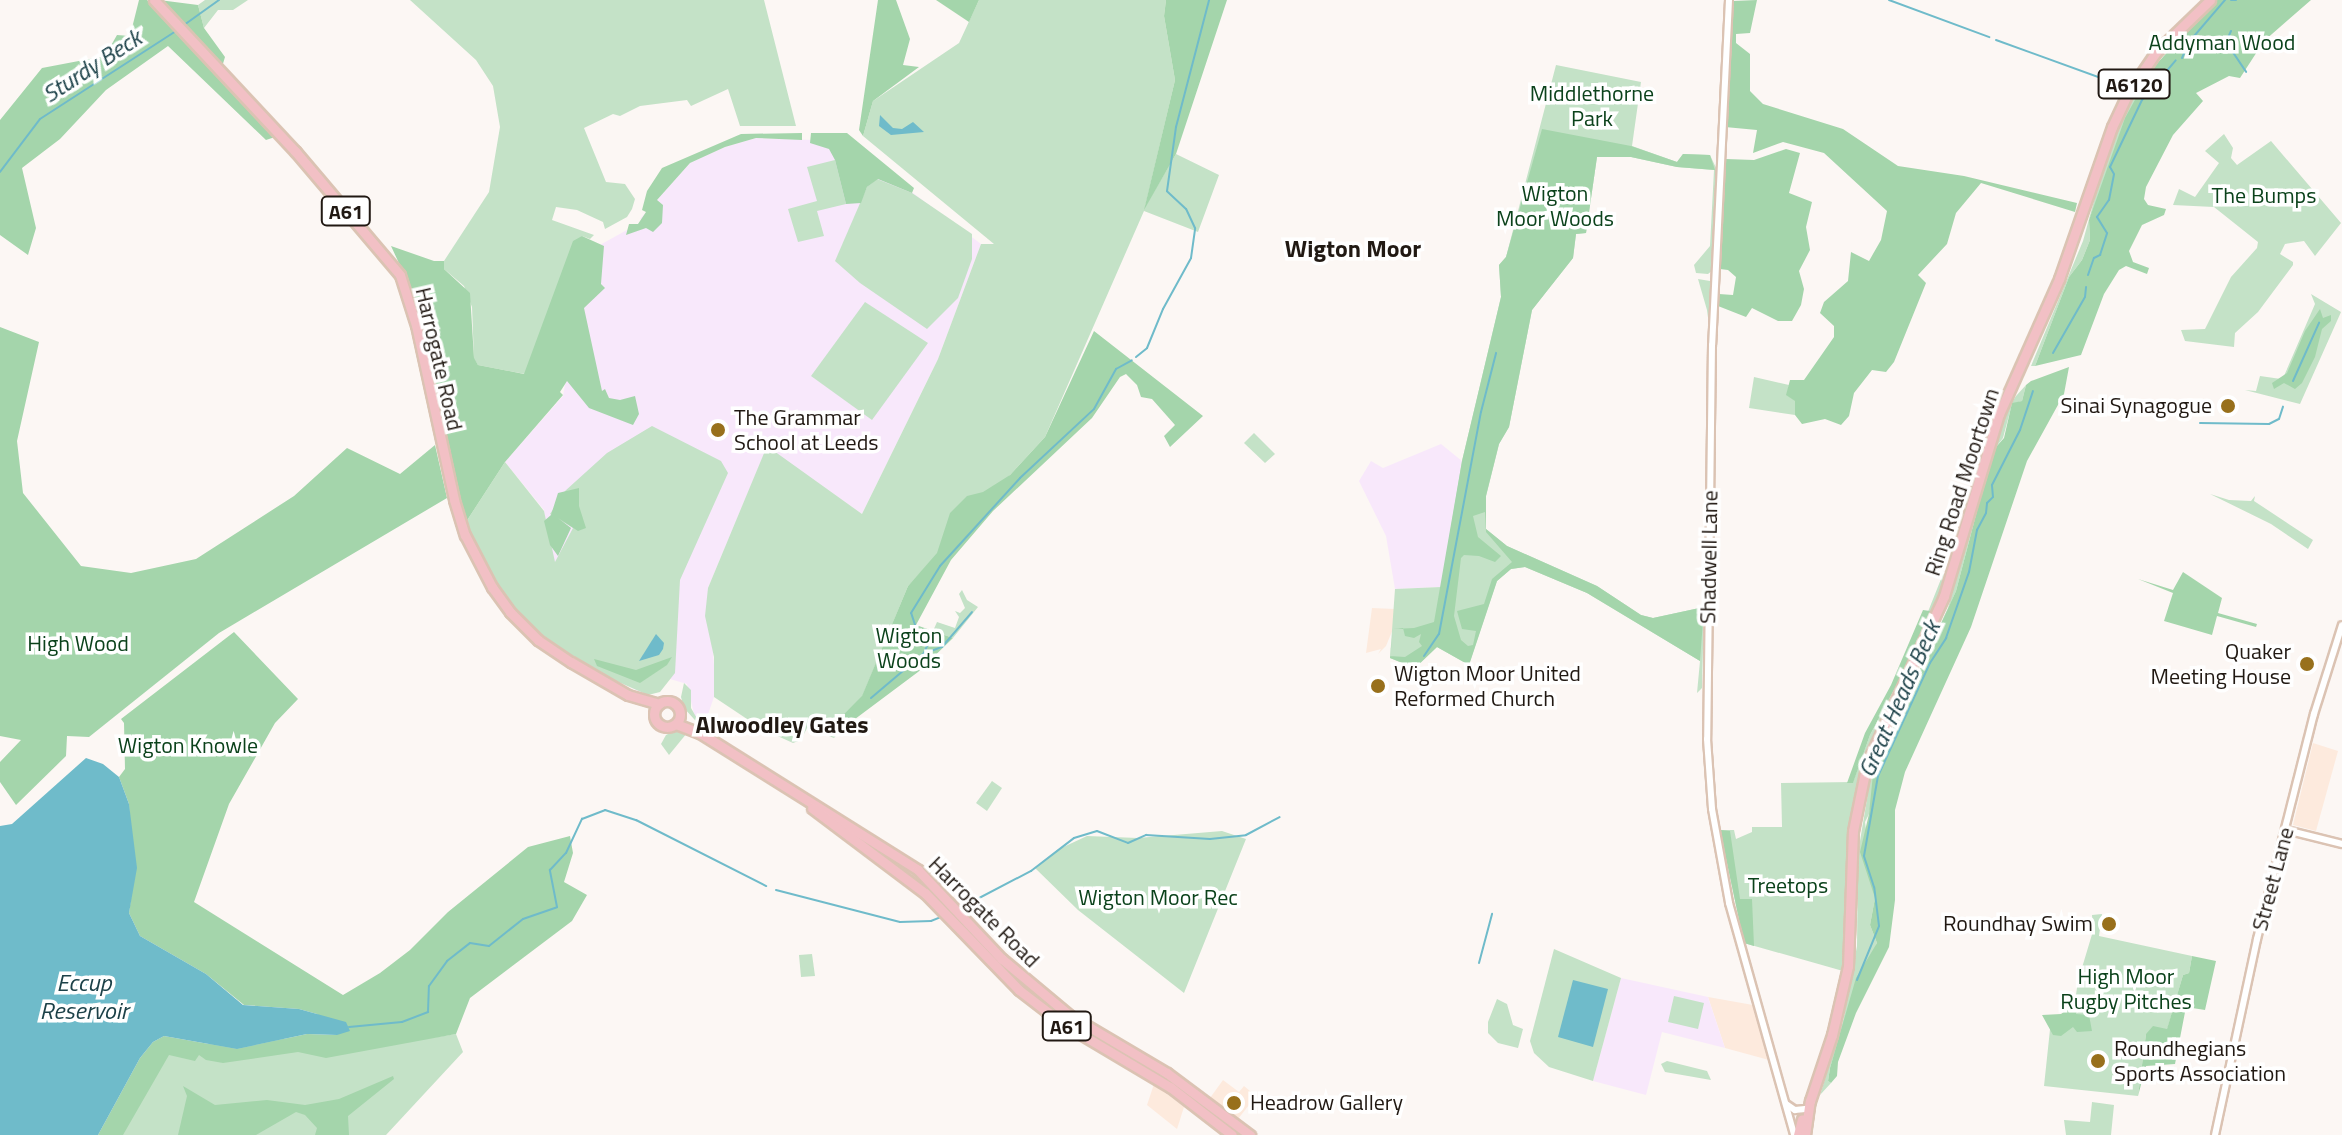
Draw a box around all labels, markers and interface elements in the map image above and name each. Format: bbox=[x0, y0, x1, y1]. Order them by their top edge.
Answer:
water label: Sturdy Beck bbox=[37, 23, 147, 109]
park label: Addyman Wood bbox=[2149, 30, 2295, 56]
road number: A6120 bbox=[2096, 68, 2172, 100]
park label: Middlethorne Park bbox=[1530, 80, 1654, 132]
park label: Wigton Moor Woods bbox=[1496, 180, 1614, 232]
park label: The Bumps bbox=[2212, 183, 2316, 209]
road number: A61 bbox=[320, 195, 372, 227]
district label: Wigton Moor bbox=[1285, 235, 1421, 263]
street label: Harrogate Road bbox=[410, 285, 468, 433]
street label: Ring Road Moortown bbox=[1919, 385, 2005, 579]
place label: Sinai Synagogue bbox=[2061, 393, 2212, 419]
marker: Sinai Synagogue bbox=[2219, 397, 2237, 415]
place label: The Grammar School at Leeds bbox=[734, 404, 879, 456]
marker: The Grammar School at Leeds bbox=[709, 421, 727, 439]
street label: Shadwell Lane bbox=[1695, 490, 1723, 624]
water label: Great Heads Beck bbox=[1852, 616, 1946, 782]
park label: Wigton Woods bbox=[876, 622, 942, 674]
park label: High Wood bbox=[27, 631, 129, 657]
place label: Quaker Meeting House bbox=[2151, 638, 2291, 690]
marker: Quaker Meeting House bbox=[2298, 655, 2316, 673]
place label: Wigton Moor United Reformed Church bbox=[1394, 660, 1581, 712]
marker: Wigton Moor United Reformed Church bbox=[1369, 677, 1387, 695]
district label: Alwoodley Gates bbox=[695, 711, 869, 739]
park label: Wigton Knowle bbox=[118, 733, 258, 759]
street label: Street Lane bbox=[2247, 824, 2299, 934]
street label: Harrogate Road bbox=[923, 851, 1045, 973]
park label: Treetops bbox=[1748, 873, 1828, 899]
park label: Wigton Moor Rec bbox=[1078, 885, 1238, 911]
place label: Roundhay Swim bbox=[1943, 911, 2093, 937]
marker: Roundhay Swim bbox=[2100, 915, 2118, 933]
park label: High Moor Rugby Pitches bbox=[2060, 963, 2192, 1014]
water label: Eccup Reservoir bbox=[40, 969, 128, 1025]
road number: A61 bbox=[1041, 1010, 1093, 1042]
place label: Roundhegians Sports Association bbox=[2114, 1035, 2286, 1086]
marker: Roundhegians Sports Association bbox=[2089, 1052, 2107, 1070]
place label: Headrow Gallery bbox=[1250, 1090, 1403, 1116]
marker: Headrow Gallery bbox=[1225, 1094, 1243, 1112]

